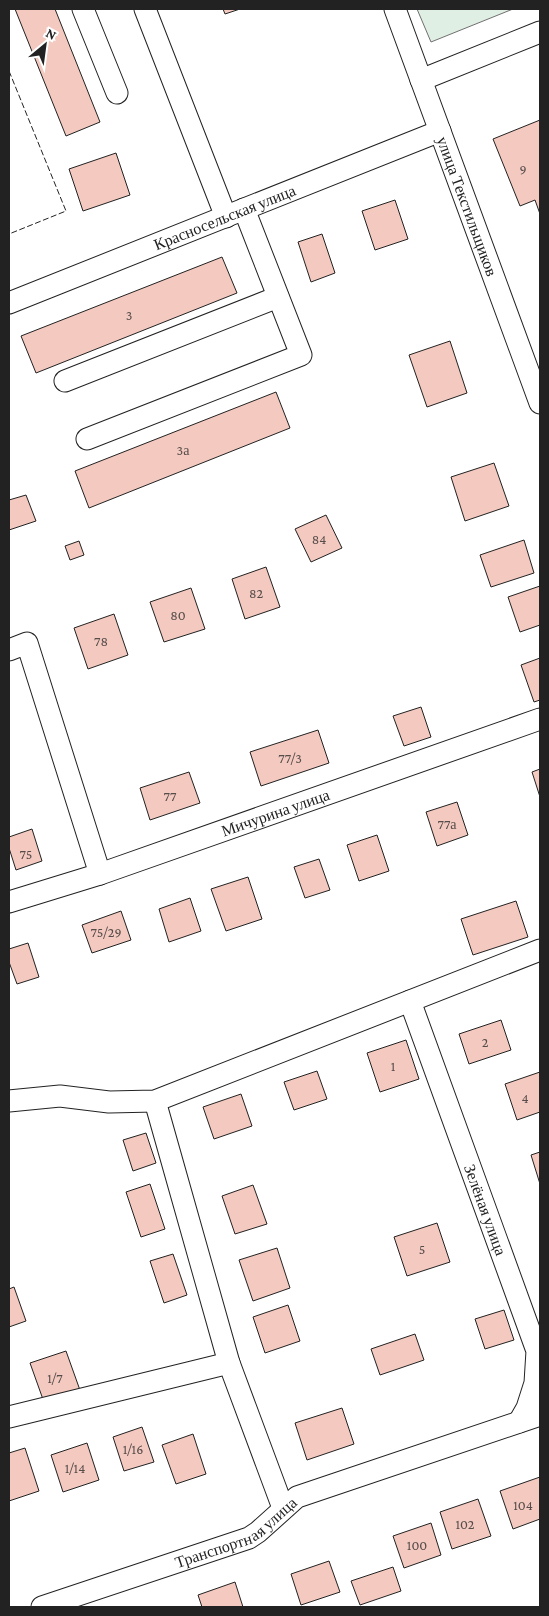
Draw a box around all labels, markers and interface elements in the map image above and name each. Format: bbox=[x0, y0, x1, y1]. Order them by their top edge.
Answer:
north arrow bbox=[20, 20, 70, 70]
text: N bbox=[43, 24, 60, 43]
street label: улица Текстильщиков bbox=[433, 134, 501, 279]
house number: 9 bbox=[519, 161, 527, 177]
street label: Красносельская улица bbox=[151, 182, 298, 253]
house number: 3 bbox=[126, 307, 132, 323]
house number: 3а bbox=[177, 442, 190, 458]
house number: 84 bbox=[312, 531, 326, 547]
house number: 82 bbox=[249, 585, 263, 601]
house number: 80 bbox=[170, 607, 186, 623]
house number: 78 bbox=[94, 633, 108, 649]
house number: 77/3 bbox=[278, 750, 302, 766]
street label: Мичурина улица bbox=[219, 786, 332, 840]
house number: 77 bbox=[164, 788, 177, 804]
house number: 77а bbox=[437, 816, 457, 832]
house number: 75 bbox=[20, 846, 32, 862]
house number: 75/29 bbox=[90, 924, 122, 940]
house number: 2 bbox=[482, 1034, 489, 1050]
house number: 1 bbox=[391, 1058, 396, 1074]
house number: 4 bbox=[521, 1090, 529, 1106]
street label: Зелёная улица bbox=[461, 1162, 510, 1258]
house number: 5 bbox=[419, 1241, 425, 1257]
house number: 1/7 bbox=[47, 1370, 63, 1386]
house number: 1/16 bbox=[123, 1441, 143, 1457]
house number: 1/14 bbox=[65, 1460, 85, 1476]
street label: Транспортная улица bbox=[173, 1494, 300, 1571]
house number: 104 bbox=[513, 1497, 533, 1513]
house number: 102 bbox=[455, 1516, 475, 1532]
house number: 100 bbox=[407, 1537, 427, 1553]

